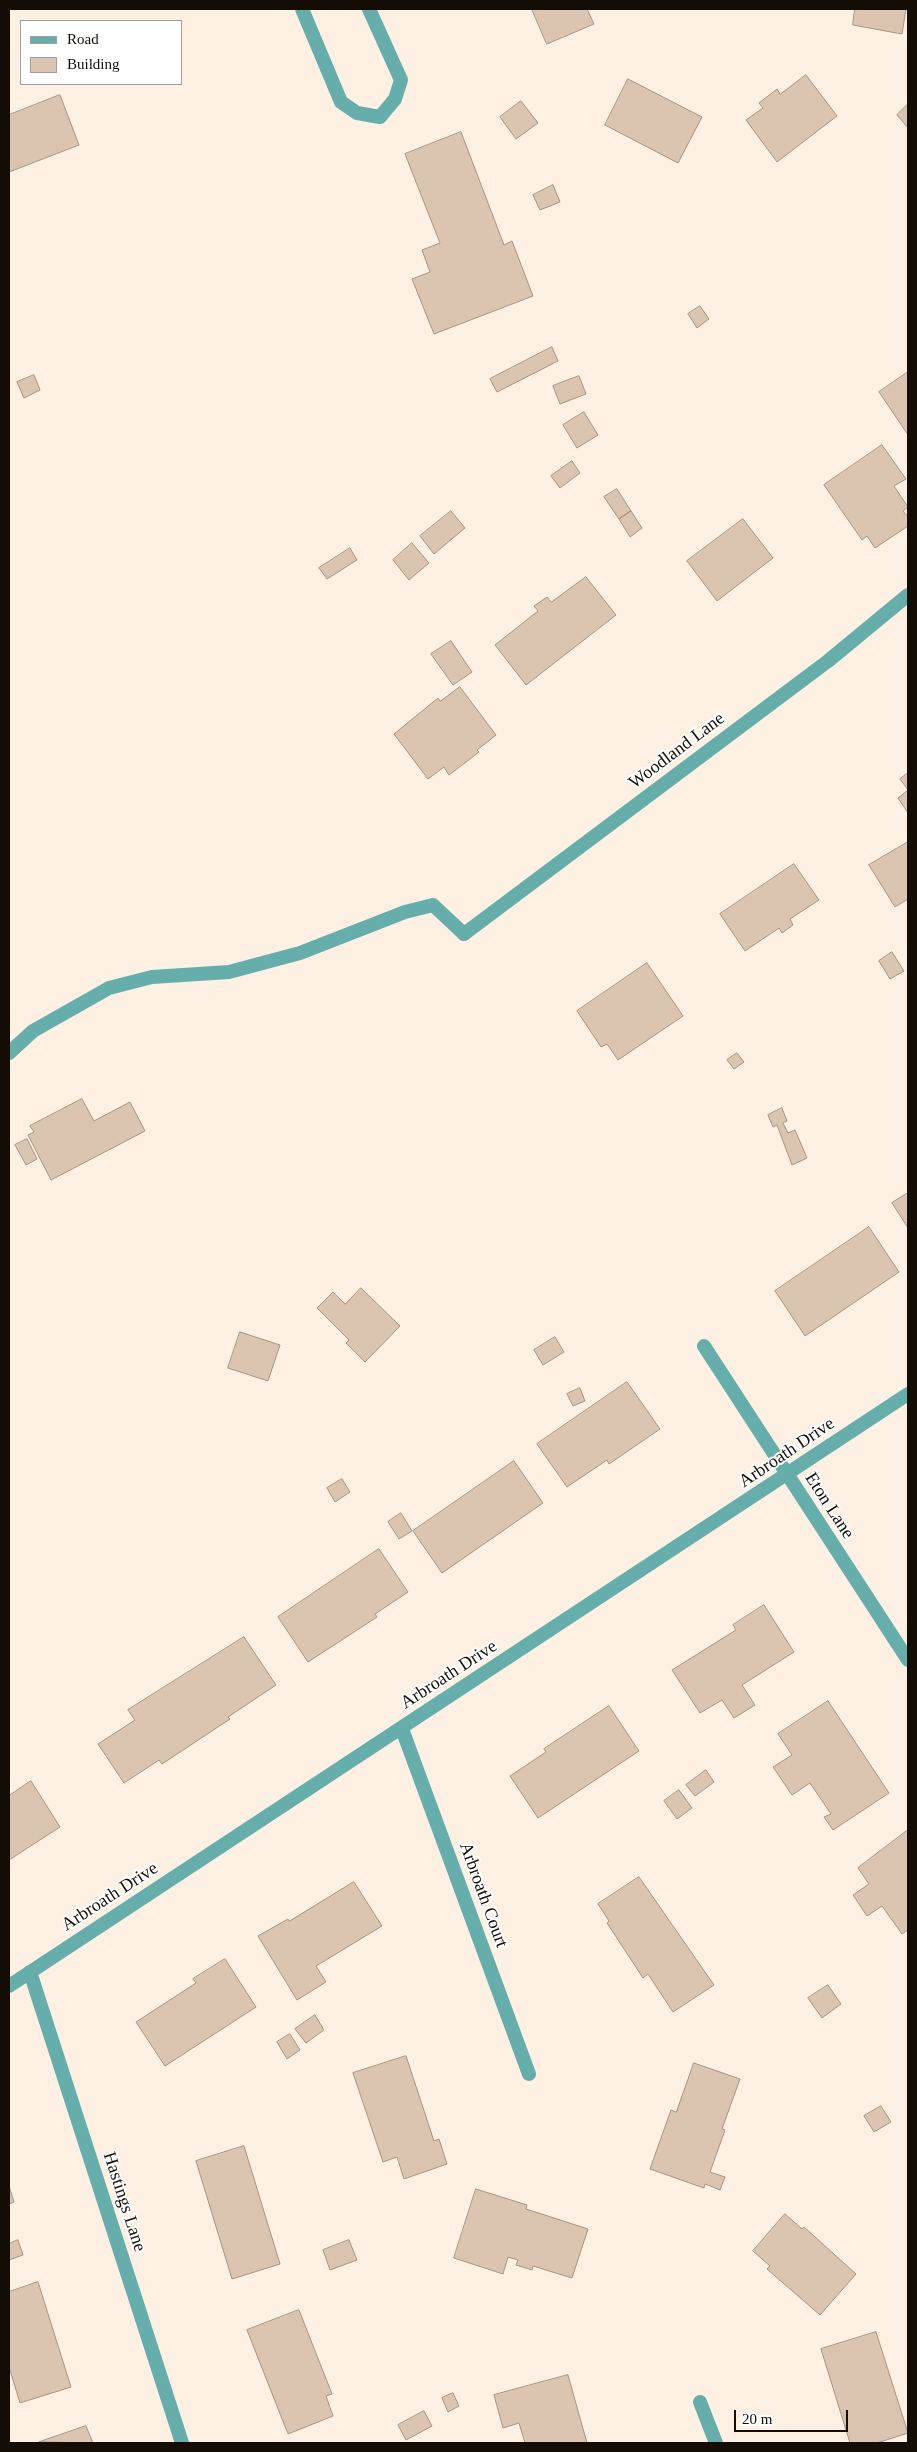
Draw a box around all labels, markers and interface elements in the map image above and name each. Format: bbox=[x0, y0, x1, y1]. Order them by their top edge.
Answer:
legend bbox=[20, 20, 182, 85]
text: Road bbox=[67, 31, 99, 47]
text: Building bbox=[67, 56, 120, 72]
street label: Woodland Lane bbox=[625, 708, 729, 794]
street label: Arbroath Drive bbox=[735, 1413, 839, 1493]
street label: Eton Lane bbox=[800, 1469, 858, 1543]
street label: Arbroath Drive bbox=[397, 1636, 501, 1714]
street label: Arbroath Court bbox=[454, 1839, 512, 1951]
street label: Arbroath Drive bbox=[58, 1858, 162, 1936]
street label: Hastings Lane bbox=[98, 2149, 150, 2255]
scale bar bbox=[737, 2400, 851, 2432]
text: 20 m bbox=[742, 2411, 772, 2427]

